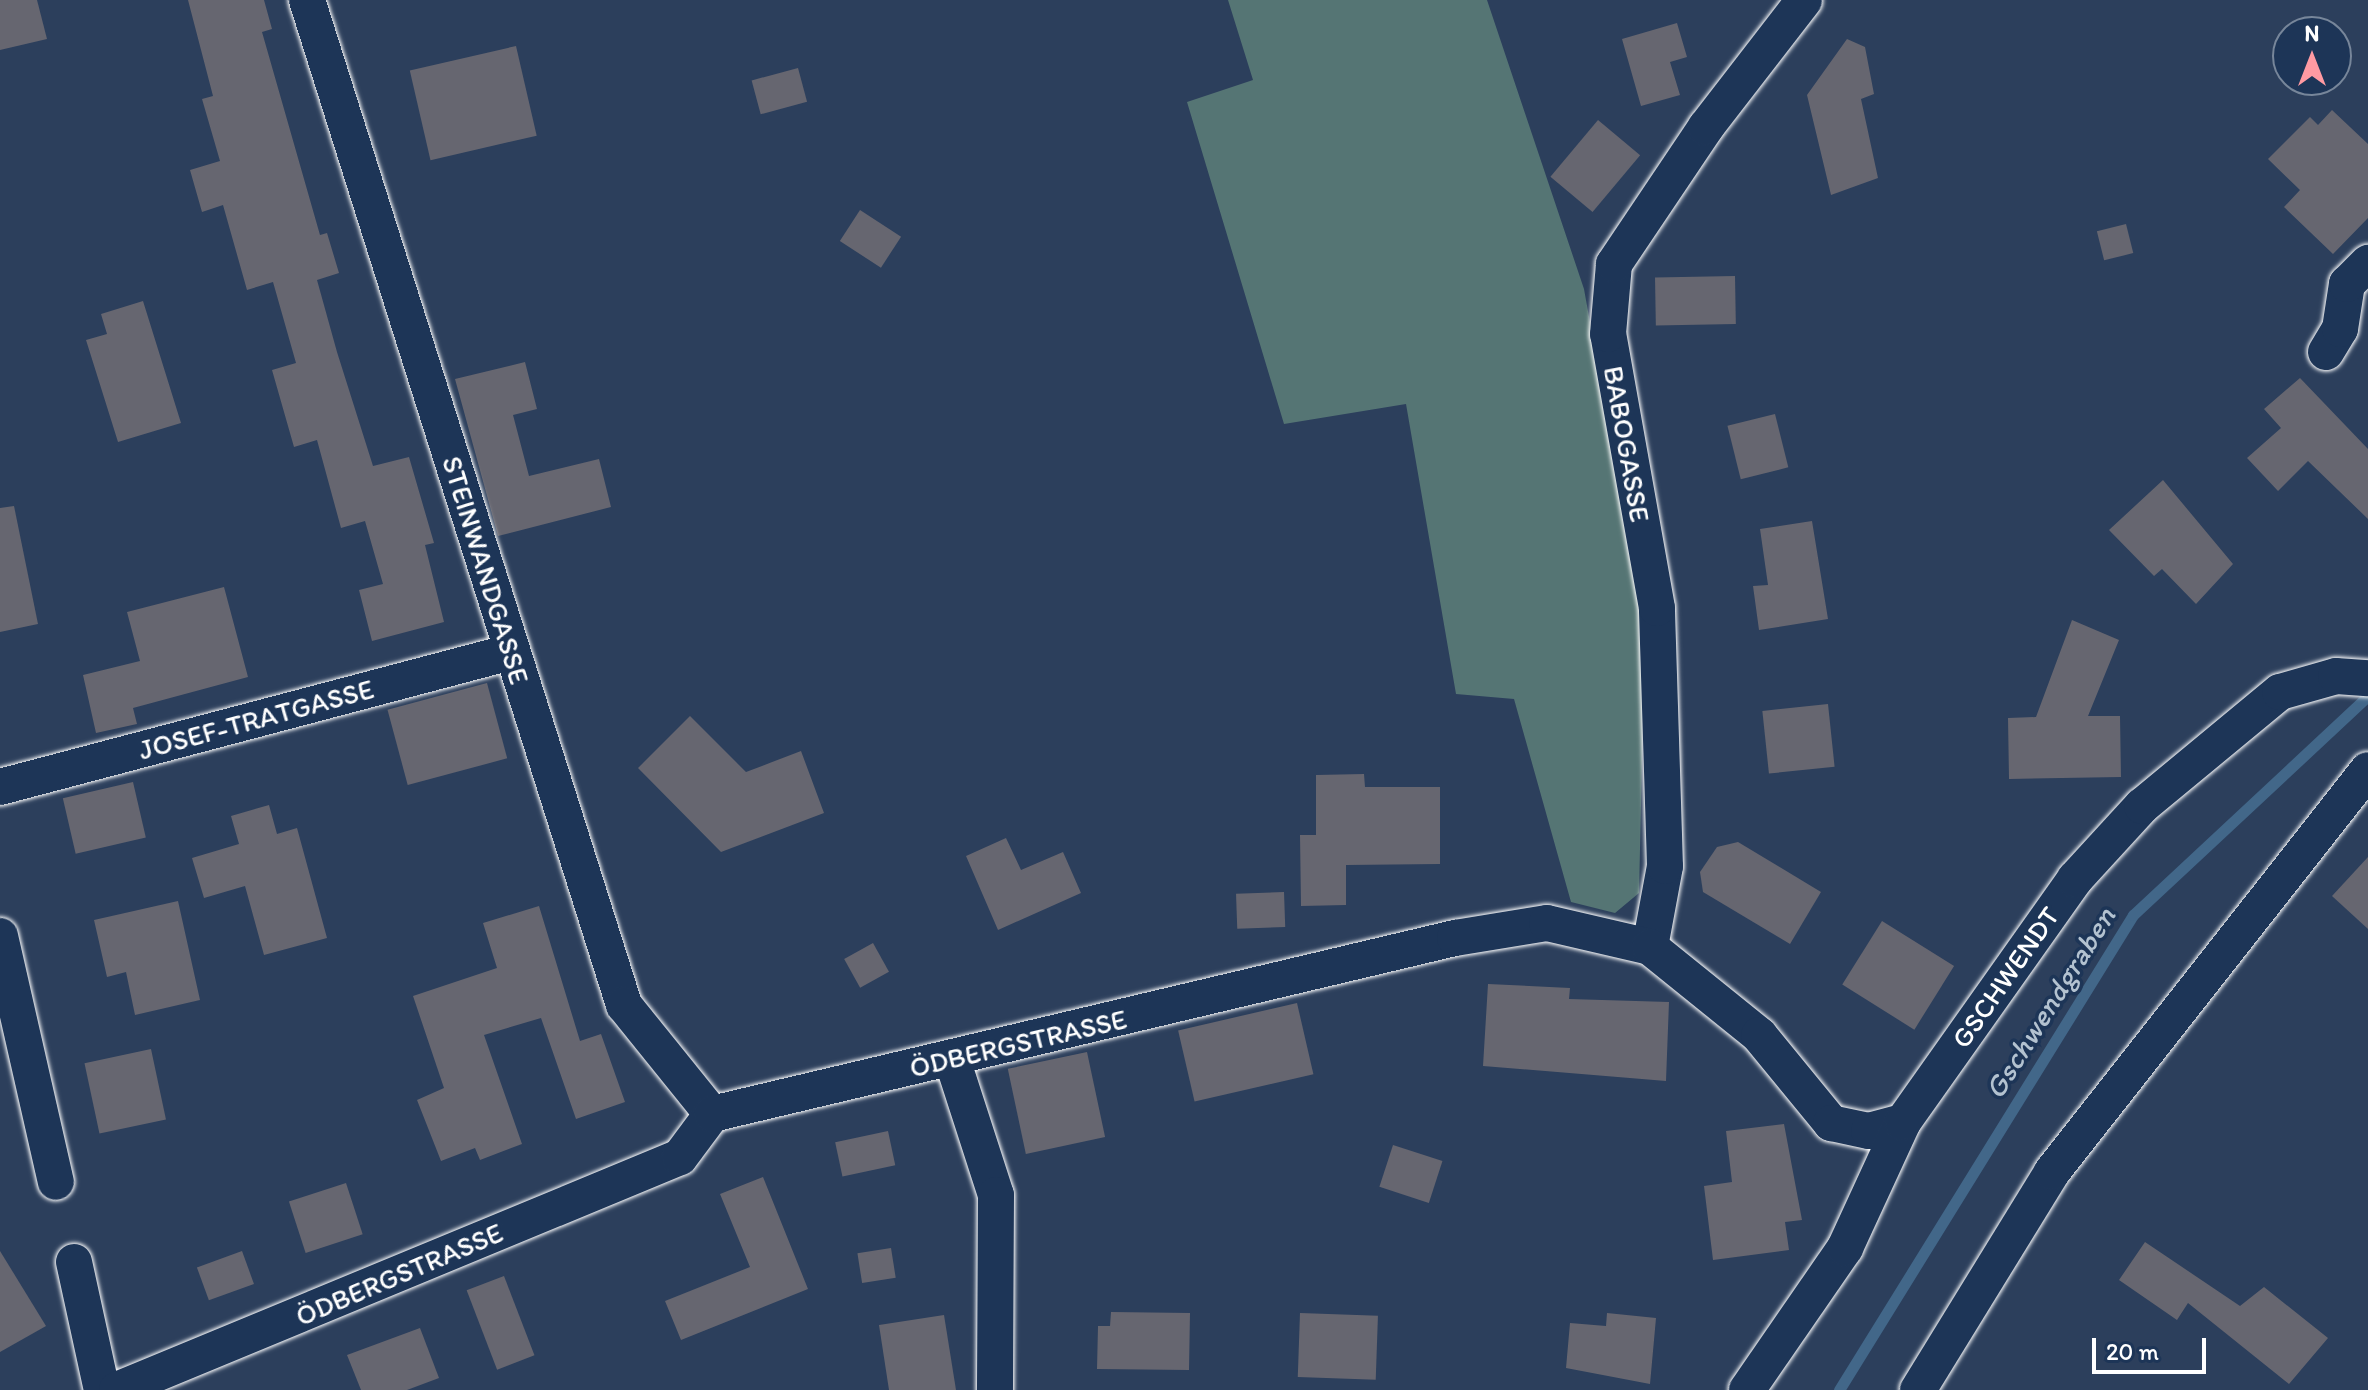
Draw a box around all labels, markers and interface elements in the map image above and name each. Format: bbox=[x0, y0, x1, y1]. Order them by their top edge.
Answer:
north arrow bbox=[2272, 16, 2352, 96]
text: N bbox=[2305, 20, 2319, 47]
street label: BABOGASSE bbox=[1597, 363, 1657, 525]
street label: STEINWANDGASSE bbox=[435, 452, 537, 688]
street label: JOSEF-TRATGASSE bbox=[135, 671, 377, 767]
street label: GSCHWENDT bbox=[1944, 900, 2066, 1054]
water label: Gschwendgraben bbox=[1977, 900, 2123, 1106]
street label: ÖDBERGSTRASSE bbox=[906, 1002, 1130, 1084]
street label: ÖDBERGSTRASSE bbox=[290, 1215, 508, 1333]
scale bar bbox=[2096, 1322, 2210, 1372]
text: 20 m bbox=[2106, 1337, 2159, 1366]

